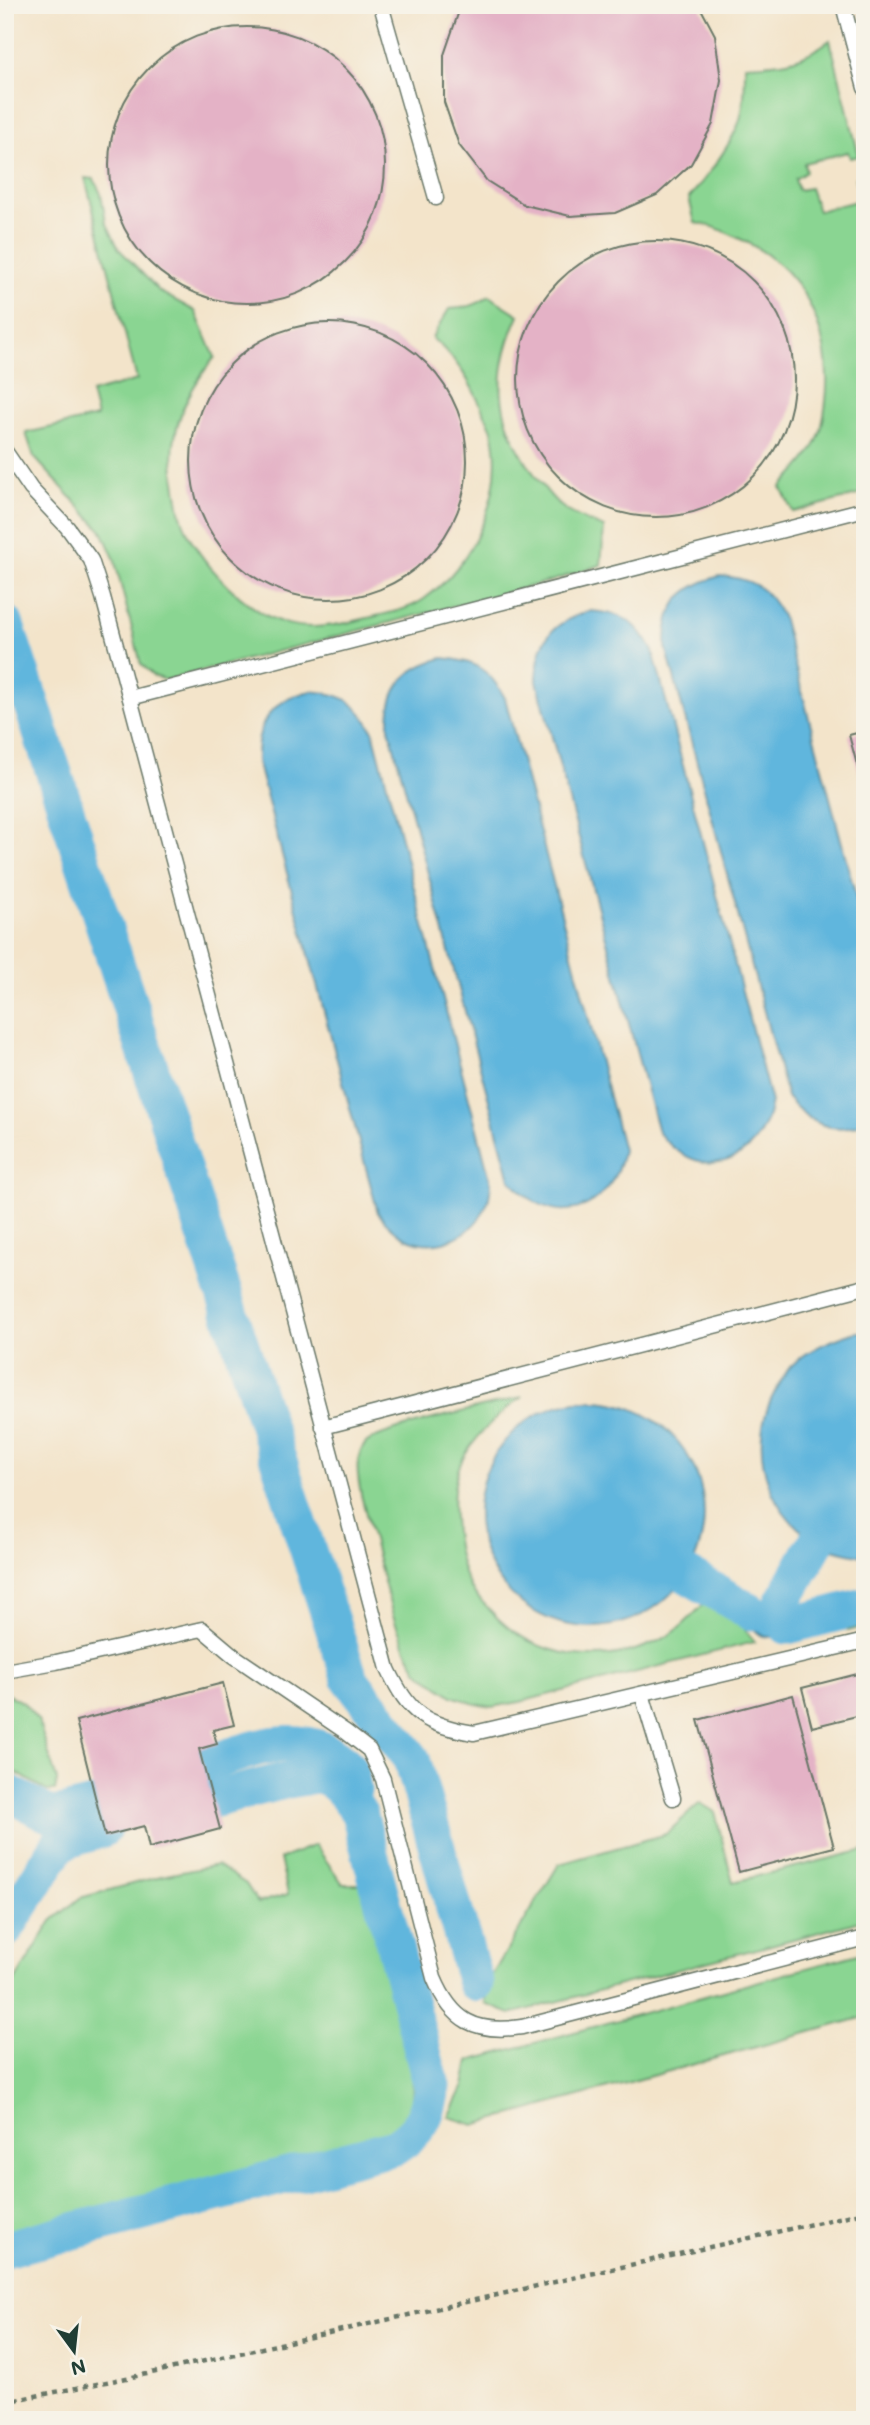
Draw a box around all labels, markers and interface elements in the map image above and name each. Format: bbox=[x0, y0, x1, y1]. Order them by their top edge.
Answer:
north arrow bbox=[38, 2316, 108, 2386]
text: N bbox=[68, 2354, 89, 2382]

